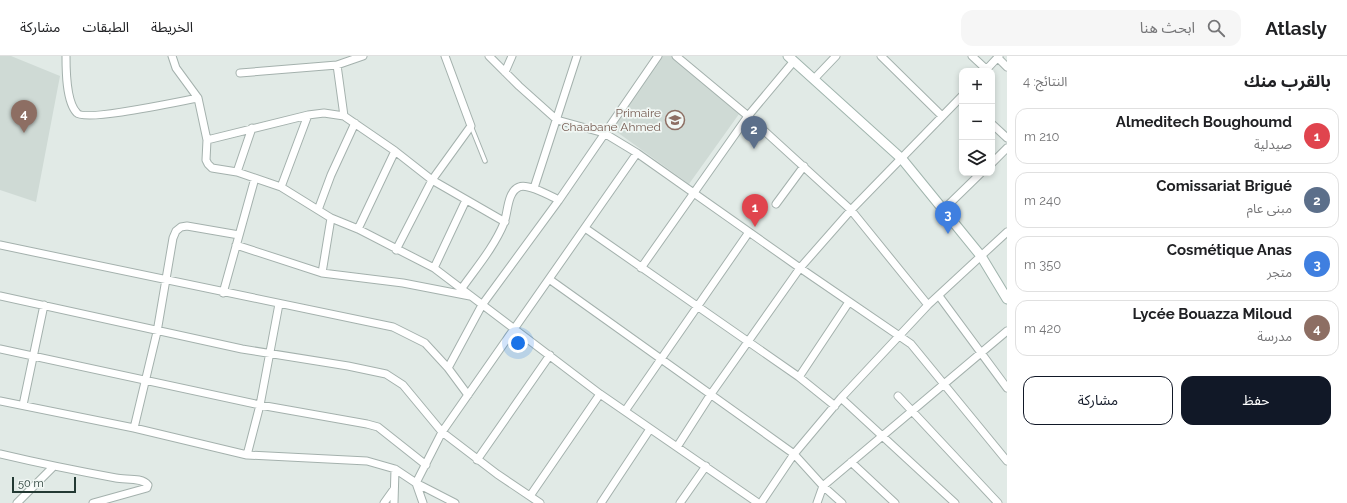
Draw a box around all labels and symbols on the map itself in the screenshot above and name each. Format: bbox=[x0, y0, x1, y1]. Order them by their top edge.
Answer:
pin: 4 bbox=[11, 100, 37, 133]
place label: Primaire Chaabane Ahmed bbox=[561, 106, 661, 134]
school or university icon: Primaire Chaabane Ahmed bbox=[664, 109, 686, 131]
pin: 2 bbox=[741, 116, 767, 149]
pin: 1 bbox=[742, 194, 768, 227]
pin: 3 bbox=[935, 201, 961, 234]
your location bbox=[508, 333, 528, 353]
scale bar bbox=[12, 475, 76, 494]

